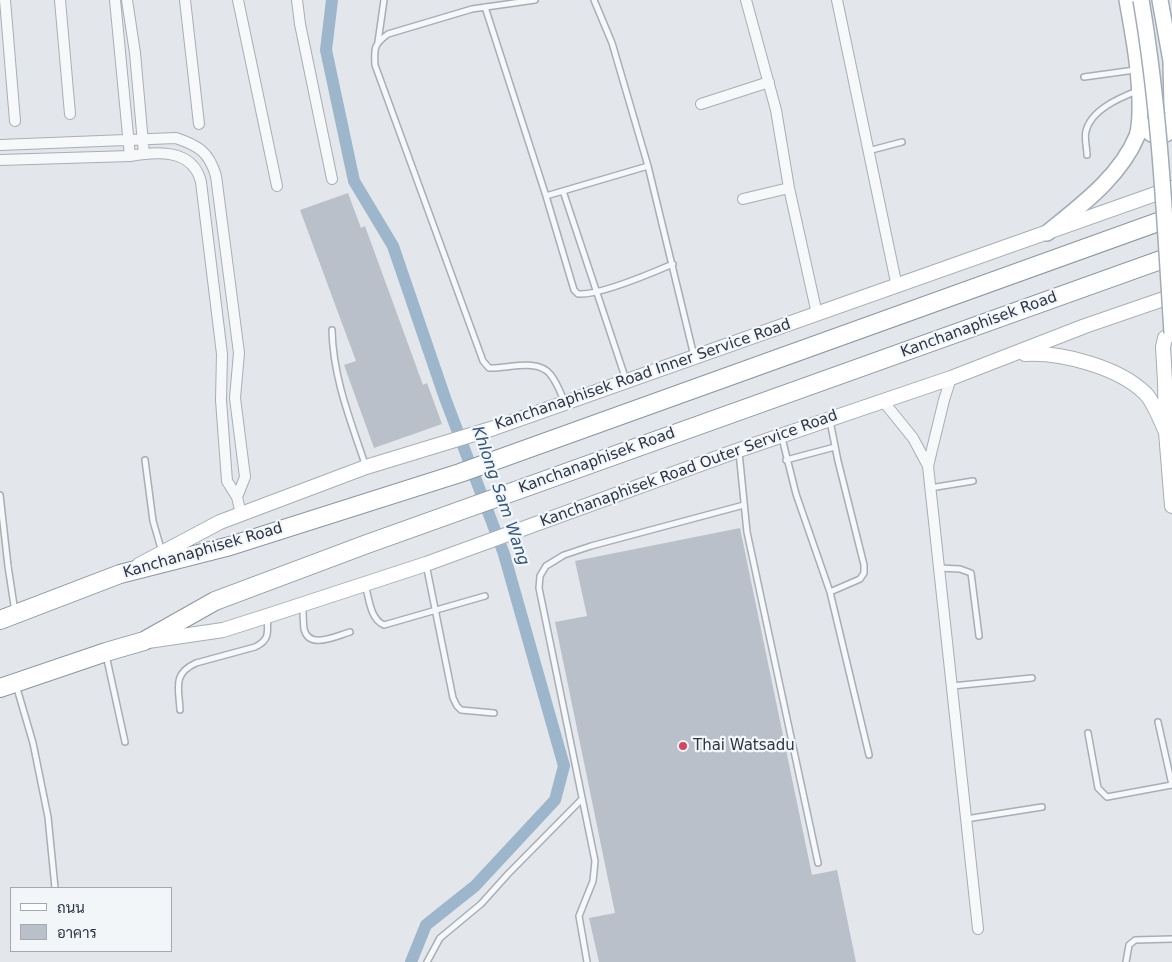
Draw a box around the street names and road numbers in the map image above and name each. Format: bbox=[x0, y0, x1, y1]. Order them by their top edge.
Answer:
street label: Kanchanaphisek Road bbox=[898, 288, 1060, 362]
street label: Kanchanaphisek Road Inner Service Road bbox=[493, 316, 793, 434]
street label: Kanchanaphisek Road Outer Service Road bbox=[538, 407, 840, 531]
street label: Kanchanaphisek Road bbox=[516, 424, 678, 498]
street label: Kanchanaphisek Road bbox=[121, 520, 285, 582]

